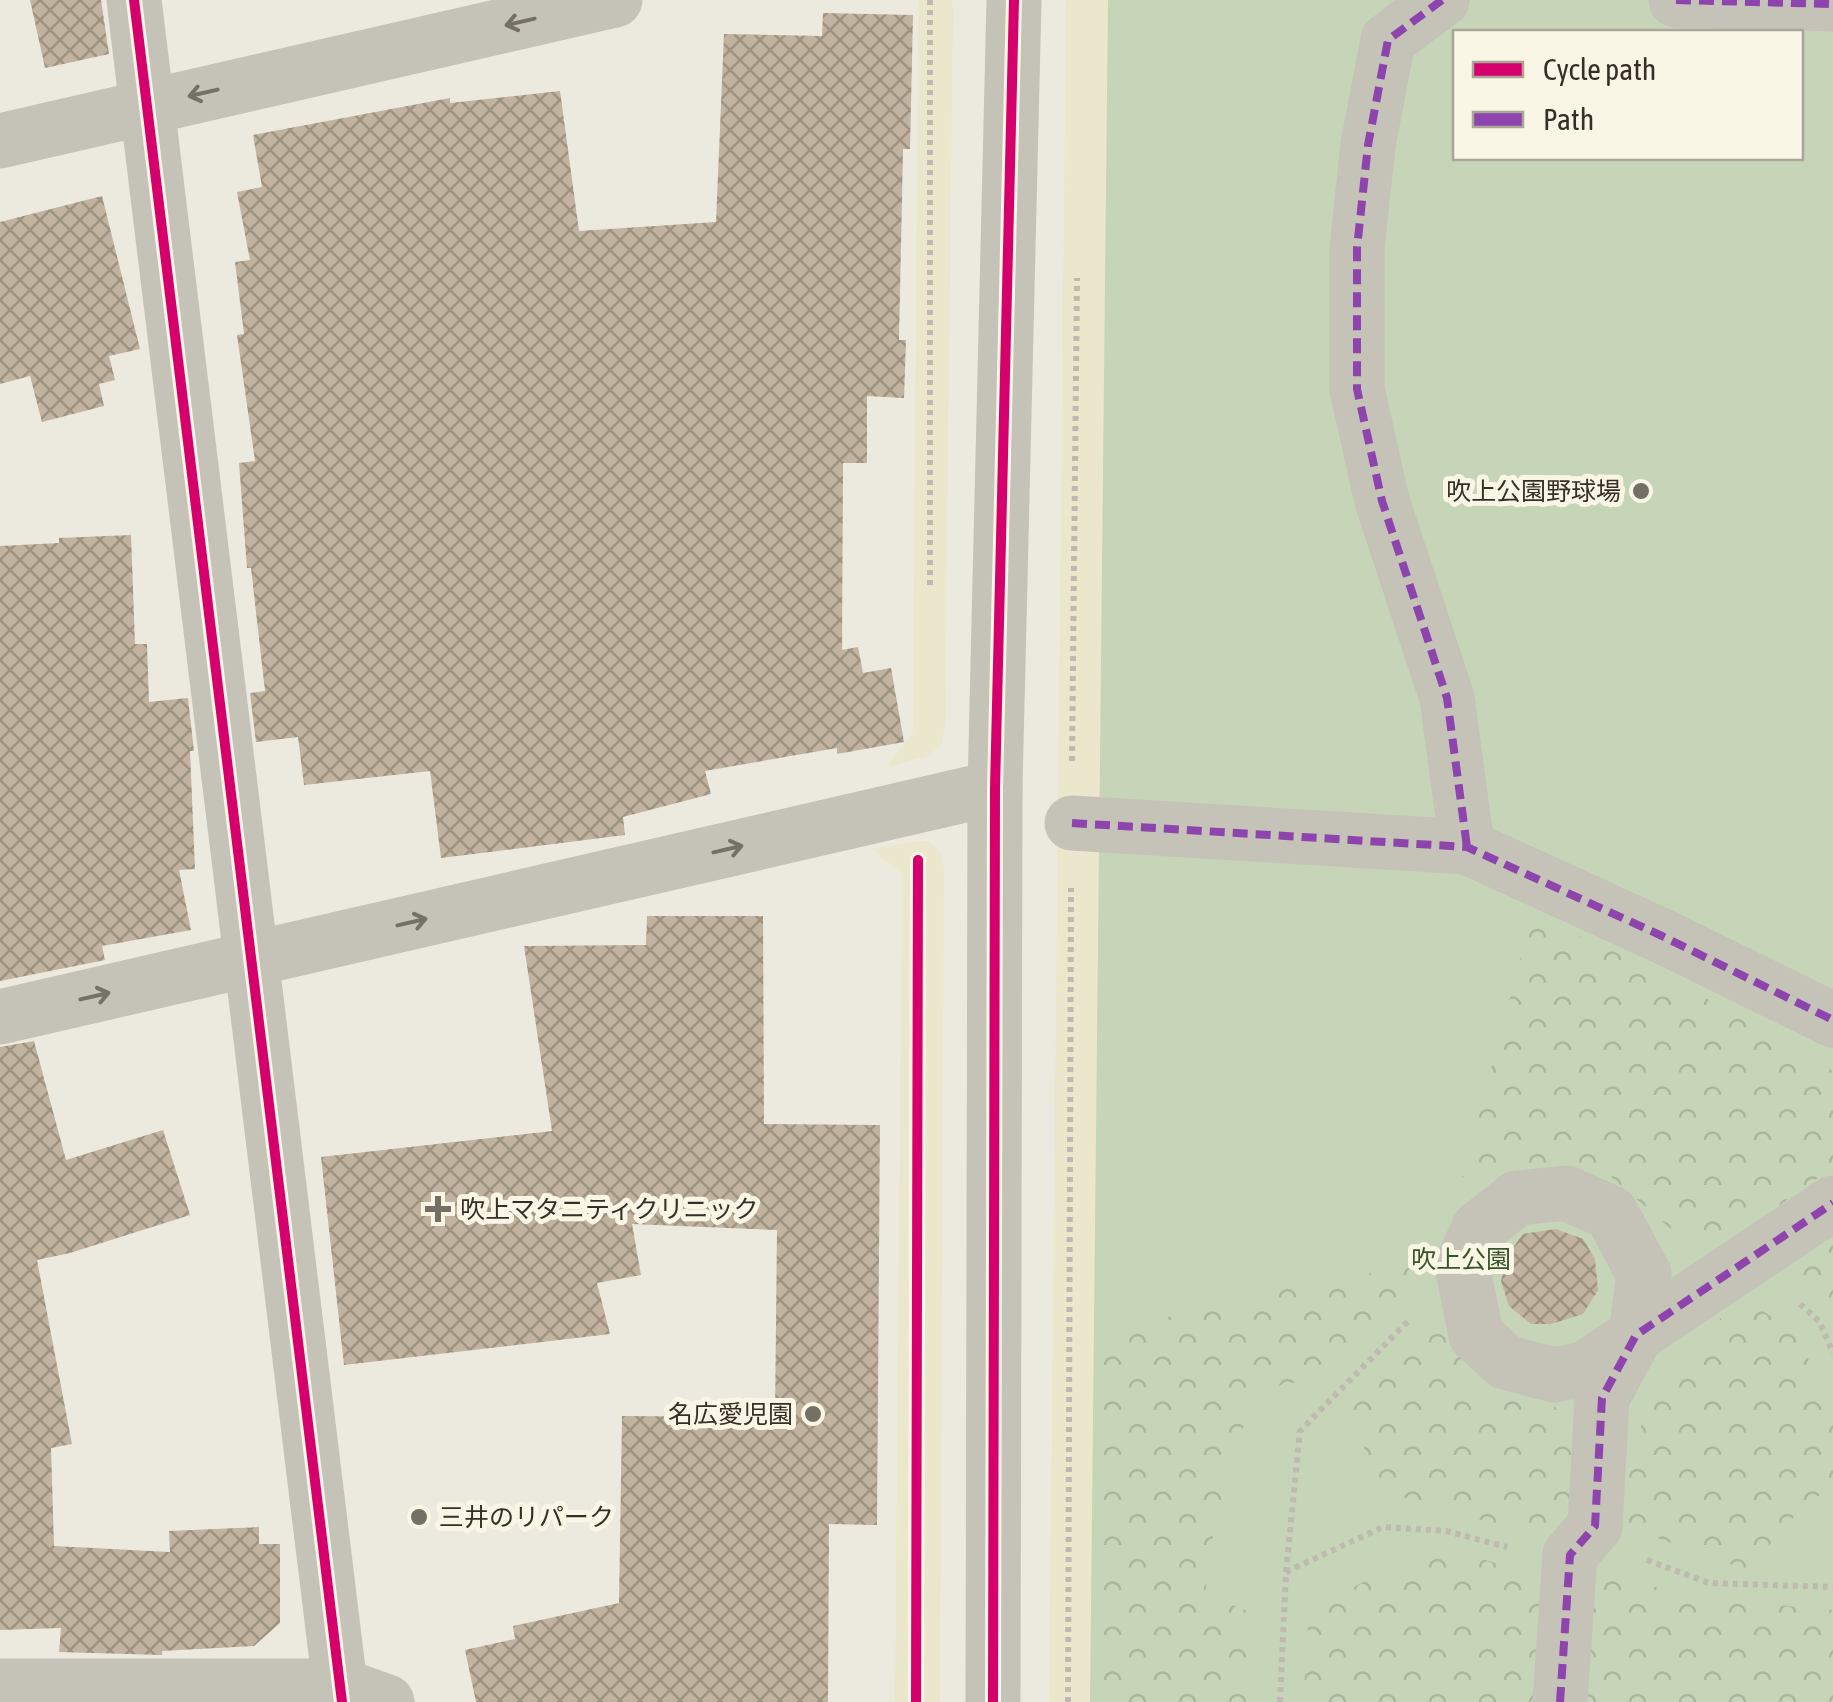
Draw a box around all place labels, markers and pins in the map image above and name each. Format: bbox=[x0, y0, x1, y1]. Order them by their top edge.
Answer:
place label: 吹上公園野球場 bbox=[1446, 477, 1621, 505]
marker: 吹上公園野球場 bbox=[1630, 480, 1652, 502]
place label: 吹上マタニティクリニック bbox=[460, 1195, 759, 1223]
marker: 吹上マタニティクリニック bbox=[425, 1196, 451, 1222]
place label: 名広愛児園 bbox=[668, 1400, 793, 1428]
marker: 名広愛児園 bbox=[802, 1403, 824, 1425]
place label: 三井のリパーク bbox=[439, 1503, 614, 1531]
marker: 三井のリパーク bbox=[408, 1506, 430, 1528]

